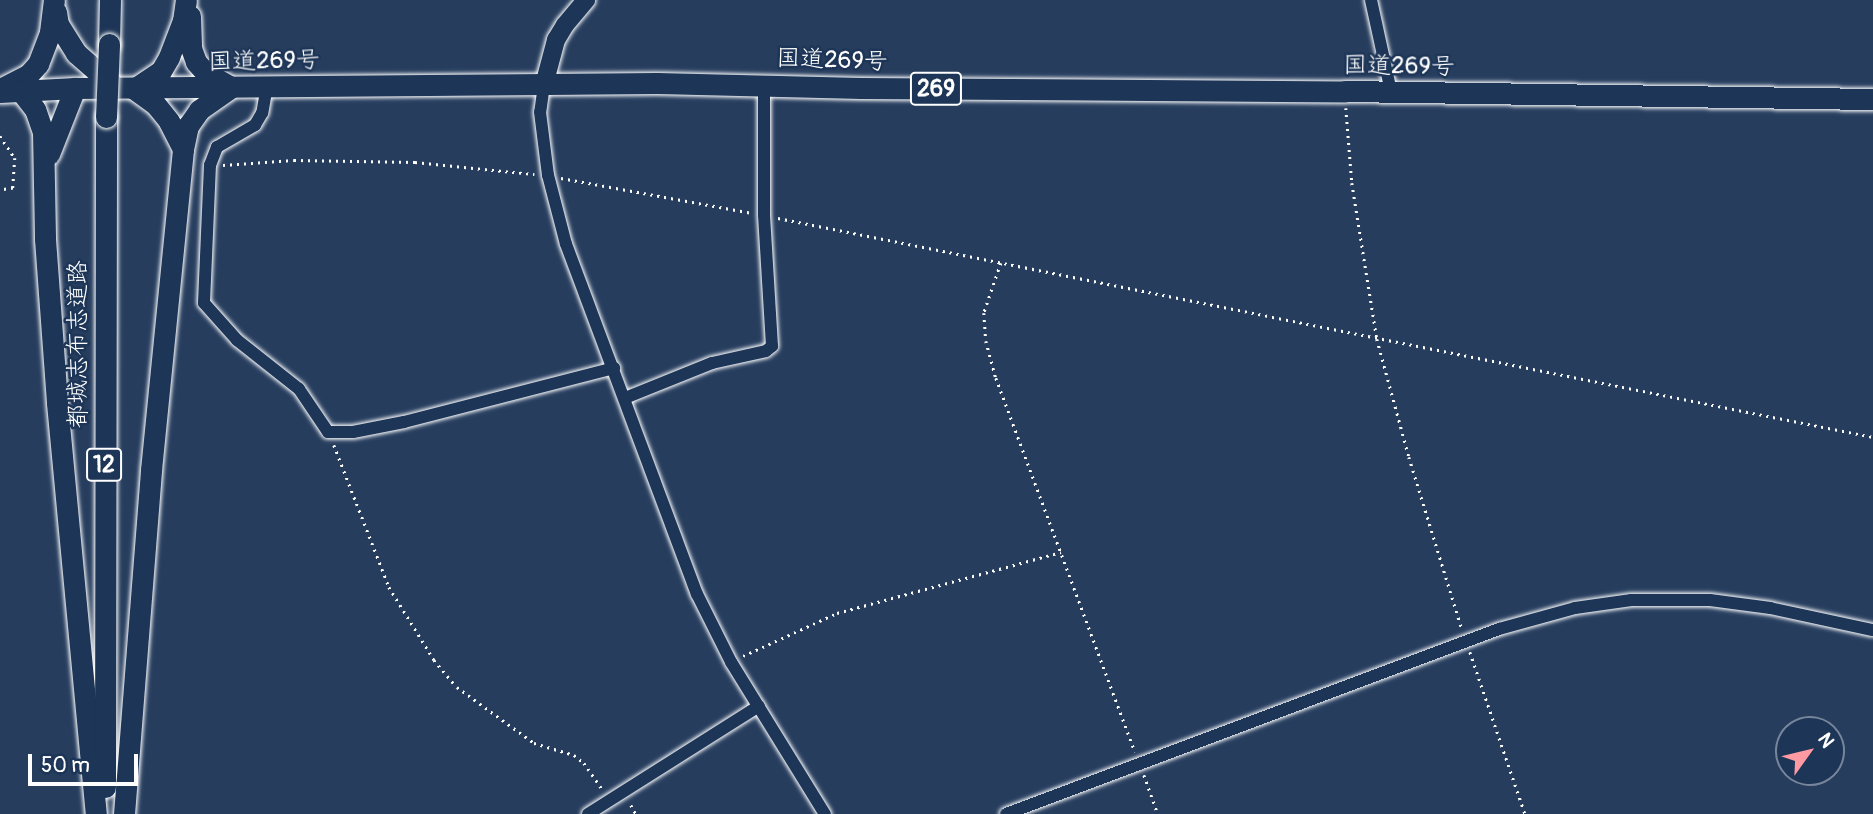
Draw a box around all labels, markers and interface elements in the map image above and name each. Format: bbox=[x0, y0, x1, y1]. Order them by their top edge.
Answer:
street label: 国道269号 bbox=[776, 44, 888, 76]
street label: 国道269号 bbox=[208, 46, 320, 76]
street label: 国道269号 bbox=[1343, 51, 1455, 81]
road number: 269 bbox=[910, 69, 962, 108]
street label: 都城志布志道路 bbox=[64, 260, 92, 428]
road number: 12 bbox=[85, 446, 123, 485]
north arrow bbox=[1775, 716, 1845, 786]
text: N bbox=[1812, 728, 1839, 752]
scale bar bbox=[32, 740, 142, 784]
text: 50 m bbox=[41, 752, 90, 779]

